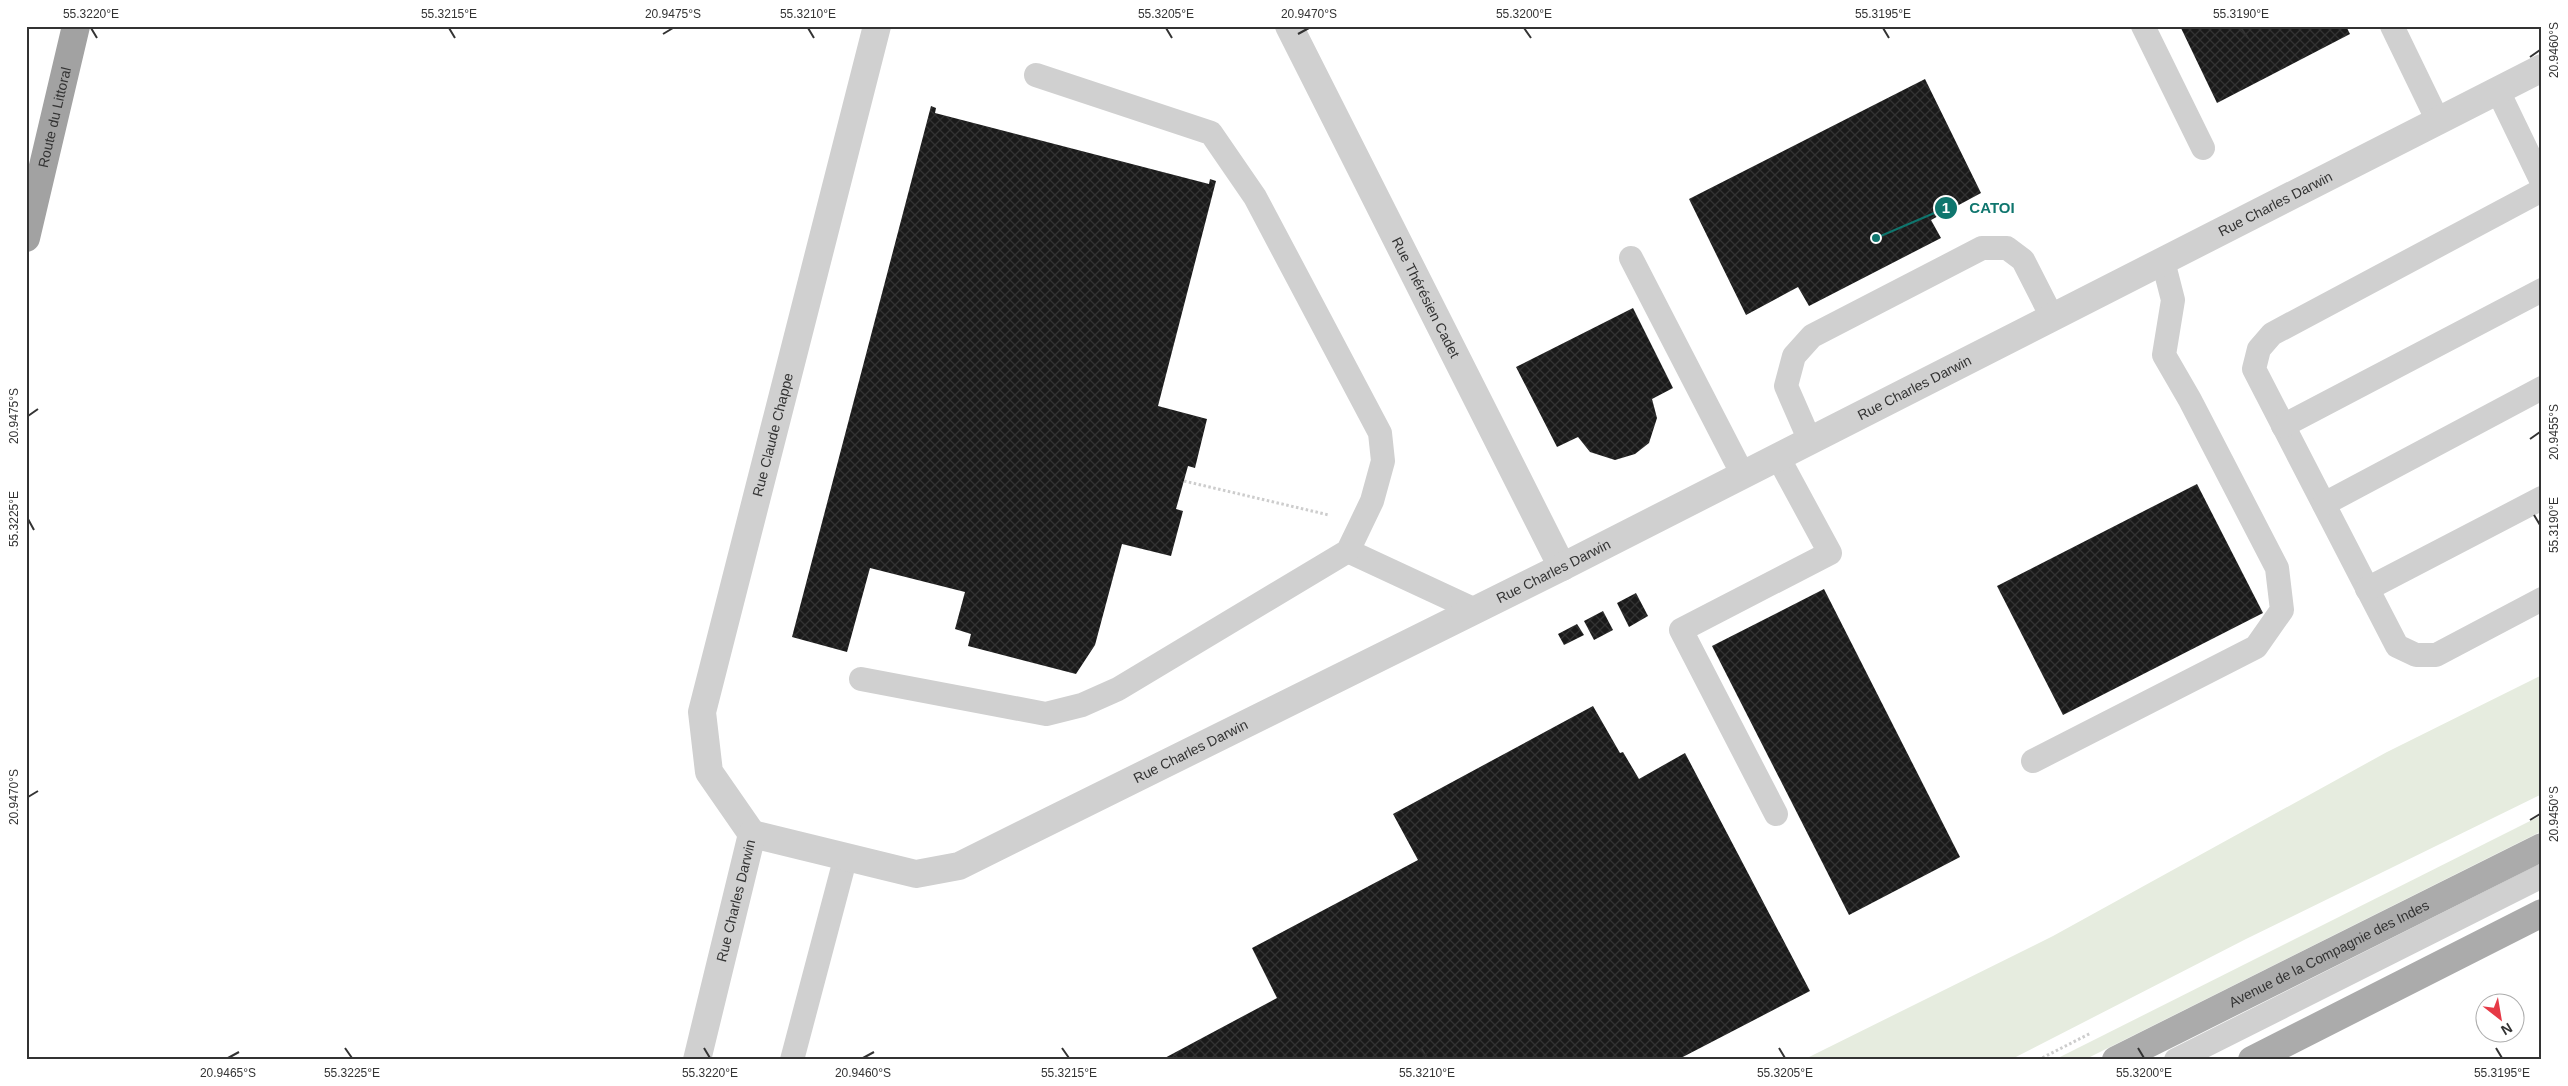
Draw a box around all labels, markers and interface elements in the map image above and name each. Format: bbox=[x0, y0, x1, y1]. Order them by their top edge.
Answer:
text: 55.3220°E bbox=[63, 7, 119, 21]
text: 55.3215°E bbox=[421, 7, 477, 21]
text: 20.9475°S bbox=[645, 7, 701, 21]
text: 55.3210°E bbox=[780, 7, 836, 21]
text: 55.3205°E bbox=[1138, 7, 1194, 21]
text: 20.9470°S bbox=[1281, 7, 1337, 21]
text: 55.3200°E bbox=[1496, 7, 1552, 21]
text: 55.3195°E bbox=[1855, 7, 1911, 21]
text: 55.3190°E bbox=[2213, 7, 2269, 21]
text: 20.9460°S bbox=[2547, 22, 2561, 78]
street label: Route du Littoral bbox=[35, 65, 74, 169]
street label: Rue Charles Darwin bbox=[2216, 168, 2335, 239]
callout: CATOI bbox=[1934, 193, 2024, 223]
text: 1 bbox=[1942, 199, 1950, 216]
text: CATOI bbox=[1969, 199, 2015, 216]
street label: Rue Thérésien Cadet bbox=[1389, 234, 1463, 360]
street label: Rue Charles Darwin bbox=[1855, 352, 1974, 423]
street label: Rue Claude Chappe bbox=[749, 371, 796, 498]
text: 20.9475°S bbox=[7, 388, 21, 444]
text: 20.9455°S bbox=[2547, 404, 2561, 460]
text: 55.3225°E bbox=[7, 491, 21, 547]
text: 55.3190°E bbox=[2547, 497, 2561, 553]
street label: Rue Charles Darwin bbox=[1494, 536, 1613, 606]
street label: Rue Charles Darwin bbox=[1131, 716, 1250, 786]
text: 20.9470°S bbox=[7, 769, 21, 825]
text: 20.9450°S bbox=[2547, 786, 2561, 842]
street label: Rue Charles Darwin bbox=[713, 838, 758, 963]
street label: Avenue de la Compagnie des Indes bbox=[2226, 897, 2432, 1010]
north arrow bbox=[2476, 994, 2526, 1044]
text: N bbox=[2498, 1020, 2515, 1039]
text: 20.9465°S bbox=[200, 1066, 256, 1080]
text: 55.3225°E bbox=[324, 1066, 380, 1080]
text: 55.3220°E bbox=[682, 1066, 738, 1080]
text: 20.9460°S bbox=[835, 1066, 891, 1080]
text: 55.3215°E bbox=[1041, 1066, 1097, 1080]
text: 55.3210°E bbox=[1399, 1066, 1455, 1080]
text: 55.3205°E bbox=[1757, 1066, 1813, 1080]
text: 55.3200°E bbox=[2116, 1066, 2172, 1080]
text: 55.3195°E bbox=[2474, 1066, 2530, 1080]

